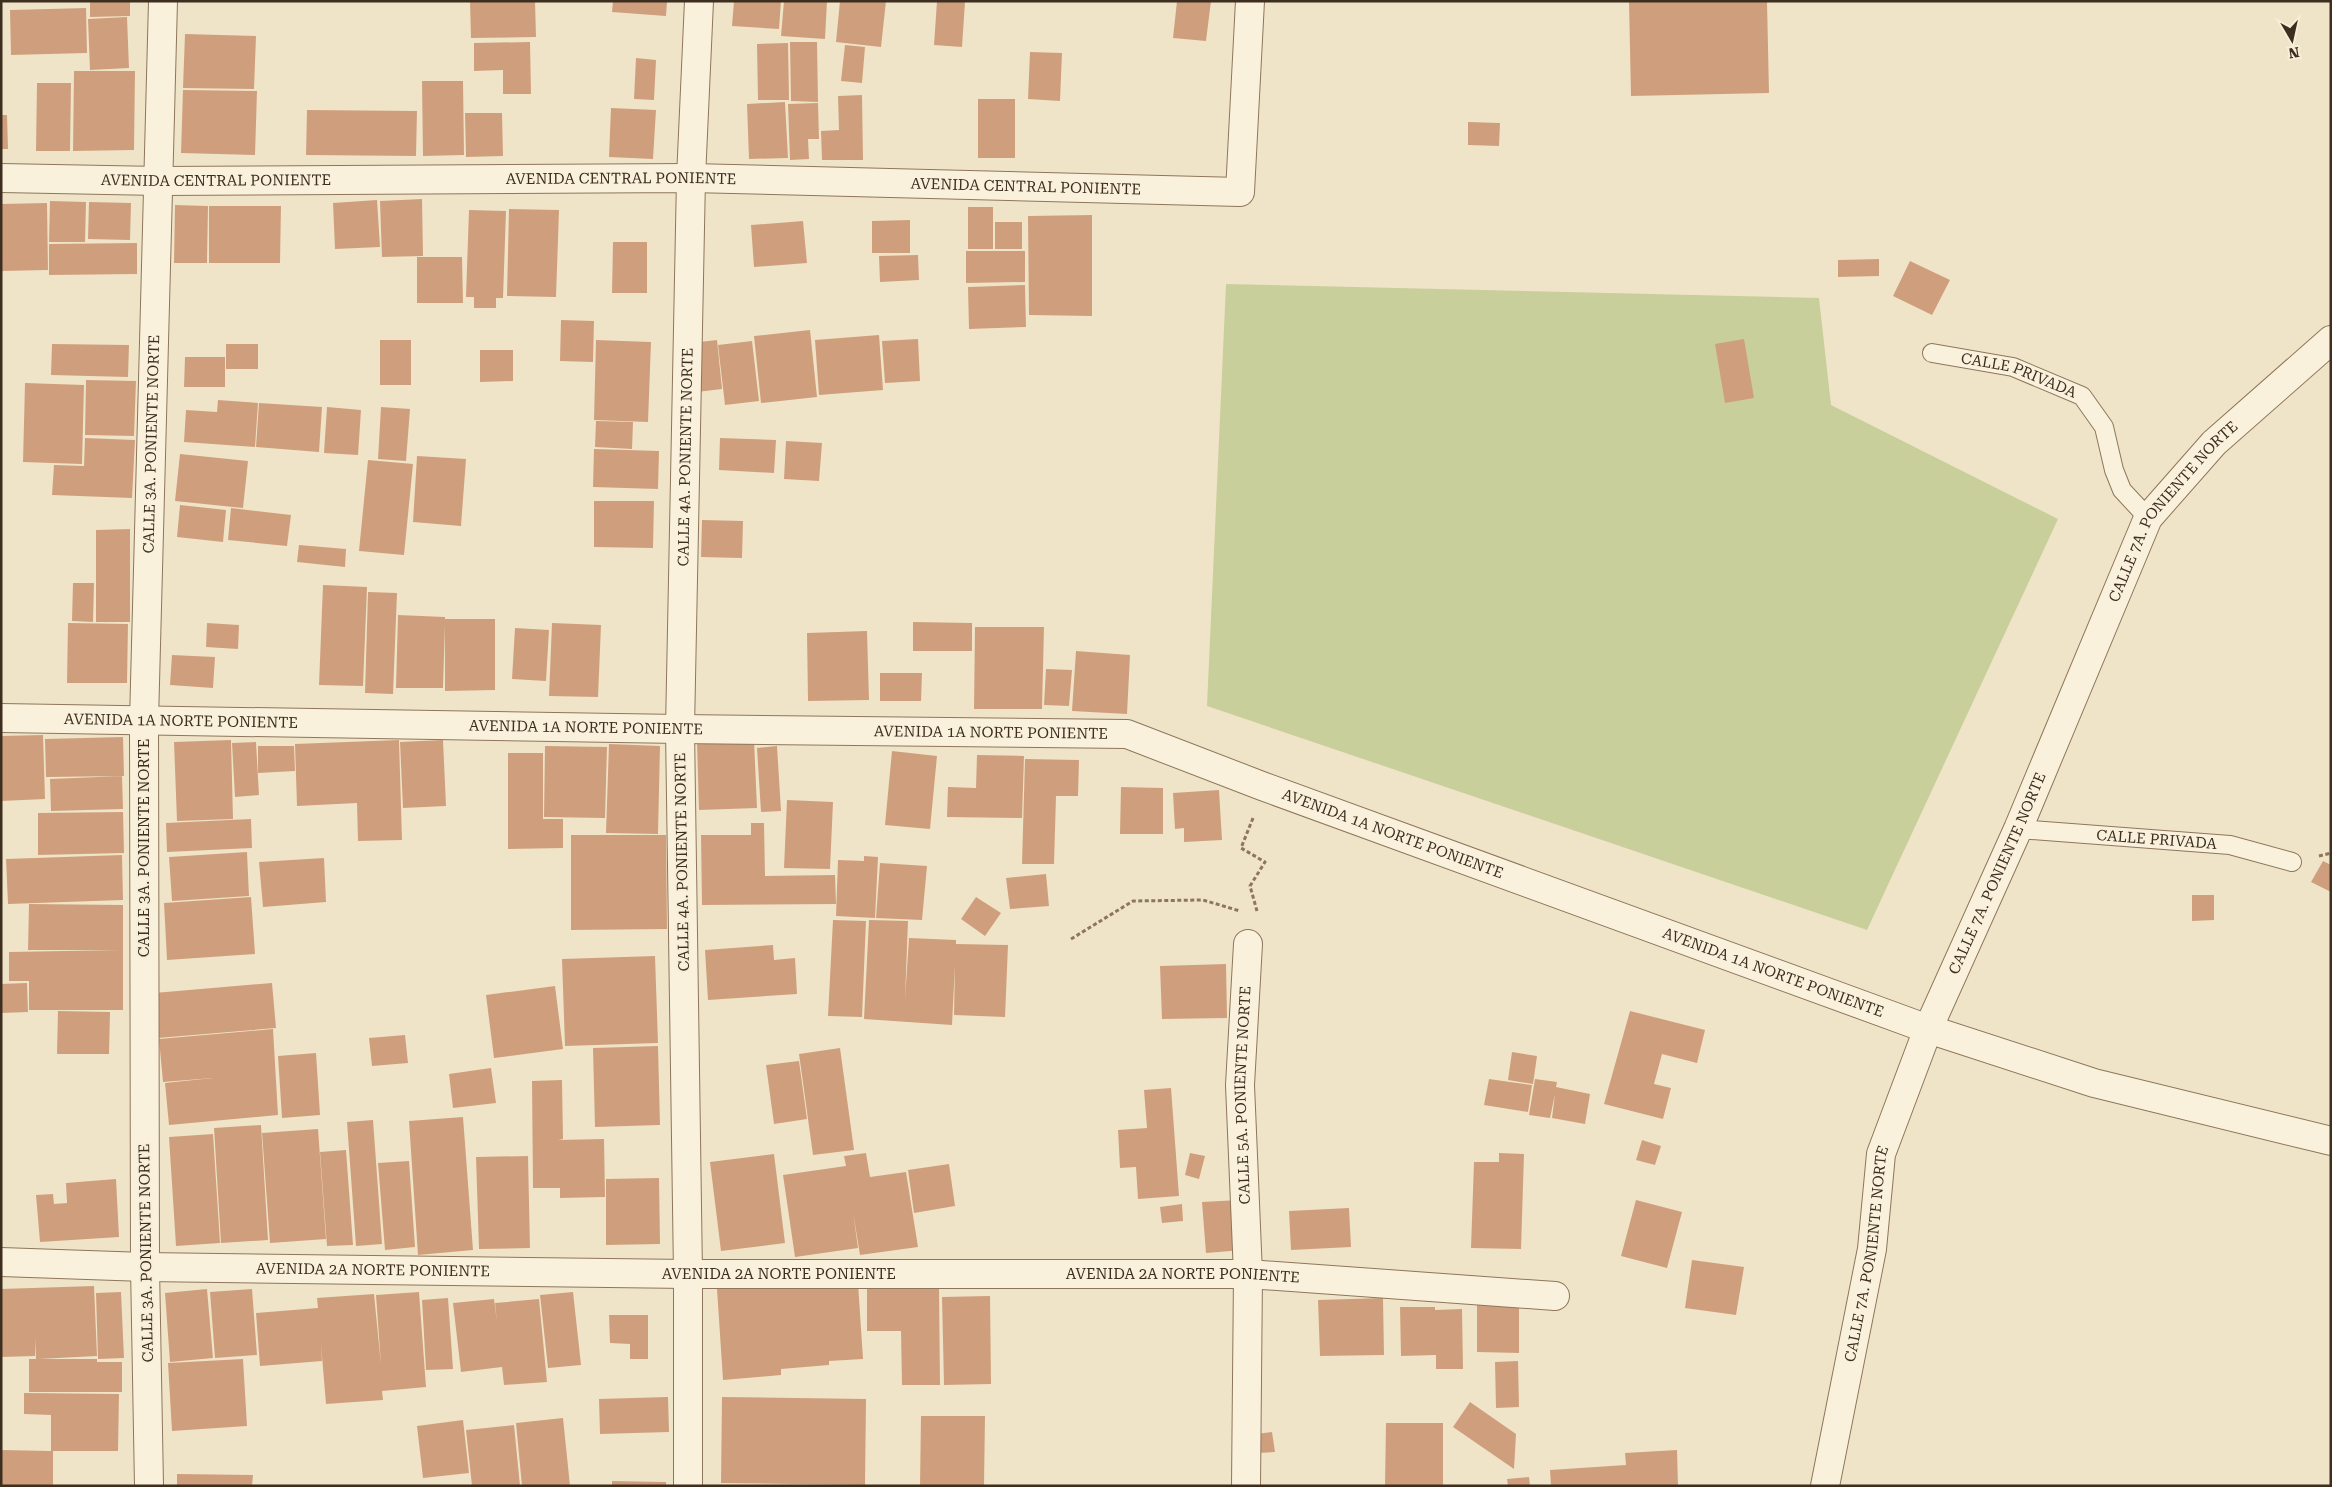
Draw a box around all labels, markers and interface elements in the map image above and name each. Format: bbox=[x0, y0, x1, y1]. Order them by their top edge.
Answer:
north arrow bbox=[2267, 15, 2317, 65]
text: N bbox=[2287, 44, 2301, 62]
street label: AVENIDA CENTRAL PONIENTE bbox=[506, 169, 736, 188]
street label: AVENIDA CENTRAL PONIENTE bbox=[101, 171, 331, 190]
street label: AVENIDA CENTRAL PONIENTE bbox=[910, 175, 1141, 198]
street label: CALLE 3A. PONIENTE NORTE bbox=[139, 335, 163, 554]
street label: CALLE 4A. PONIENTE NORTE bbox=[674, 348, 697, 567]
street label: CALLE PRIVADA bbox=[1960, 349, 2080, 402]
street label: CALLE 7A. PONIENTE NORTE bbox=[2105, 417, 2241, 605]
street label: AVENIDA 1A NORTE PONIENTE bbox=[64, 710, 298, 732]
street label: AVENIDA 1A NORTE PONIENTE bbox=[469, 717, 703, 738]
street label: AVENIDA 1A NORTE PONIENTE bbox=[874, 722, 1108, 743]
street label: CALLE 3A. PONIENTE NORTE bbox=[135, 739, 153, 957]
street label: CALLE 4A. PONIENTE NORTE bbox=[671, 753, 693, 971]
street label: CALLE 7A. PONIENTE NORTE bbox=[1945, 770, 2050, 977]
street label: AVENIDA 1A NORTE PONIENTE bbox=[1280, 785, 1506, 882]
street label: CALLE PRIVADA bbox=[2096, 826, 2218, 853]
street label: AVENIDA 1A NORTE PONIENTE bbox=[1660, 924, 1886, 1021]
street label: CALLE 5A. PONIENTE NORTE bbox=[1231, 985, 1255, 1205]
street label: CALLE 7A. PONIENTE NORTE bbox=[1841, 1143, 1892, 1364]
street label: CALLE 3A. PONIENTE NORTE bbox=[135, 1144, 157, 1362]
street label: AVENIDA 2A NORTE PONIENTE bbox=[256, 1259, 490, 1280]
street label: AVENIDA 2A NORTE PONIENTE bbox=[662, 1265, 896, 1283]
street label: AVENIDA 2A NORTE PONIENTE bbox=[1066, 1265, 1300, 1287]

